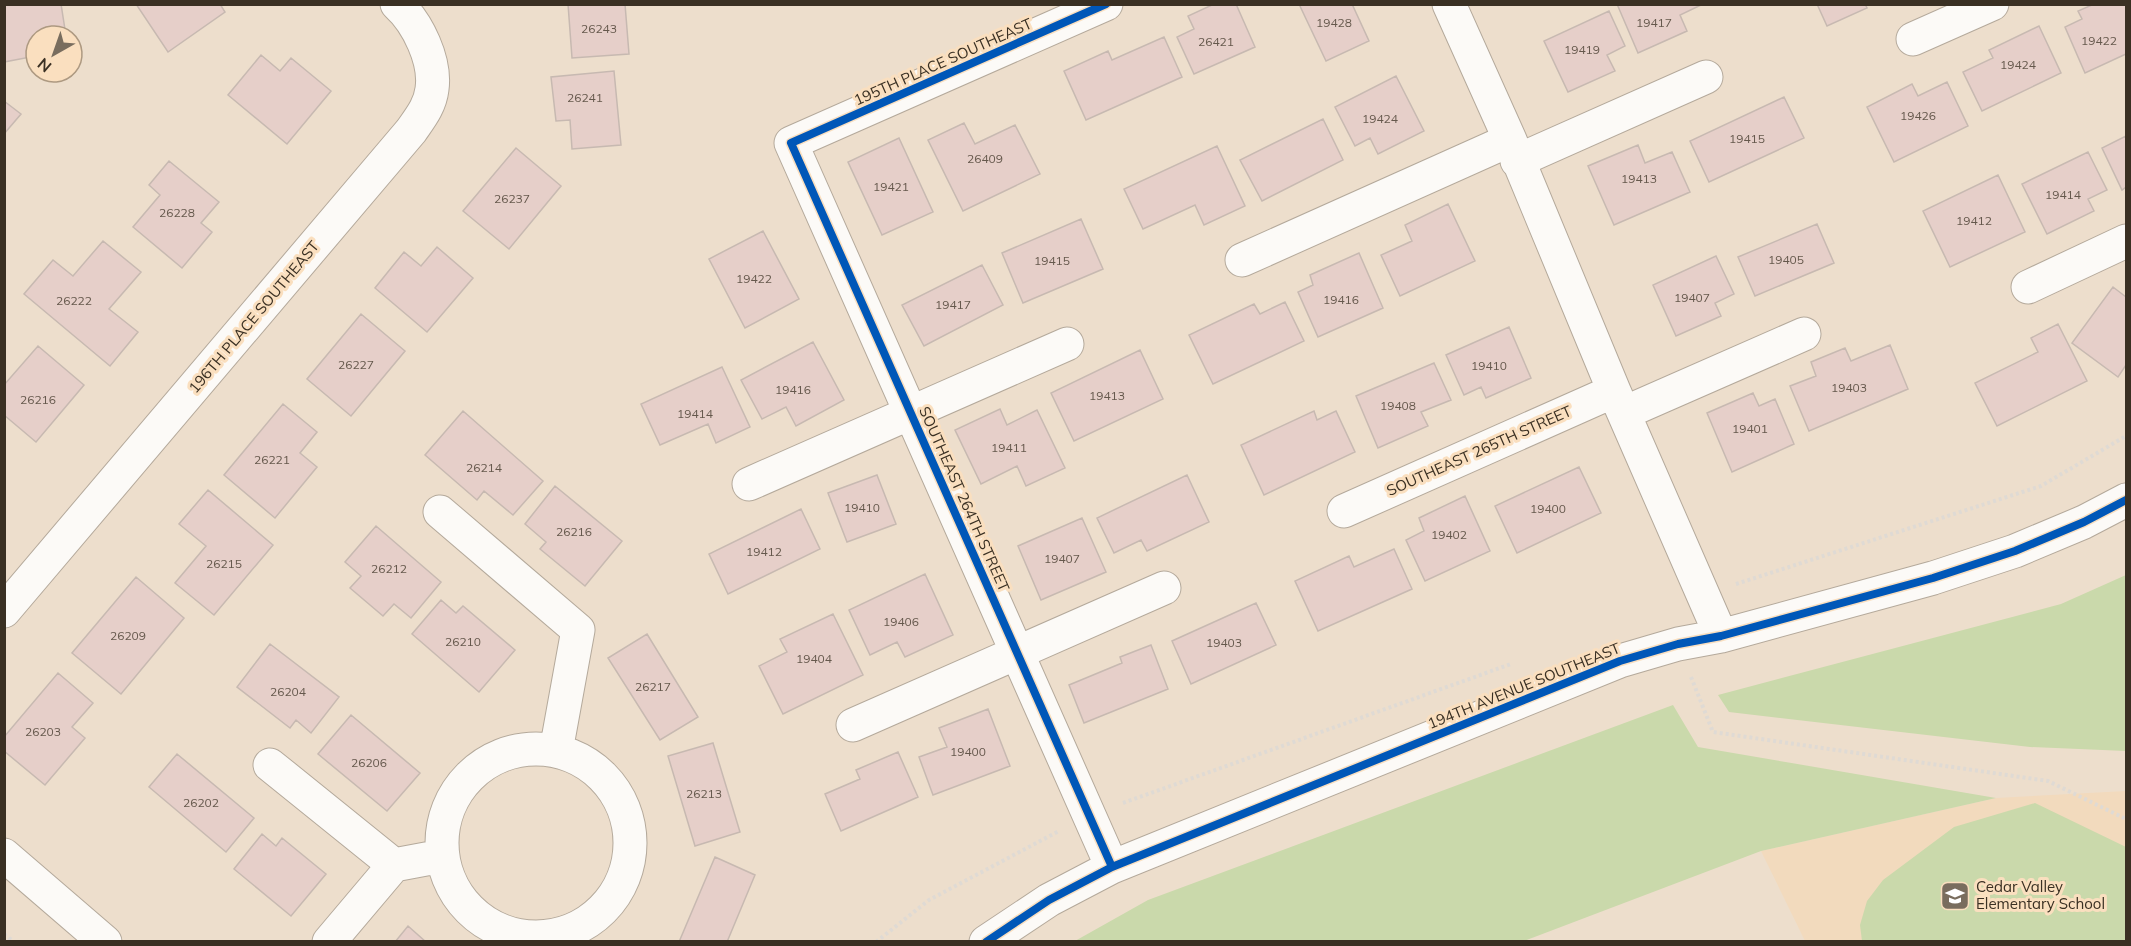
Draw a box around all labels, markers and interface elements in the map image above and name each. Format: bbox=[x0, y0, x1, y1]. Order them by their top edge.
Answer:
street label: 195TH PLACE SOUTHEAST bbox=[851, 14, 1035, 109]
house number: 19428 bbox=[1316, 15, 1352, 30]
house number: 19417 bbox=[1636, 15, 1672, 30]
house number: 26243 bbox=[581, 21, 617, 36]
north arrow bbox=[24, 24, 84, 84]
house number: 19422 bbox=[2081, 33, 2117, 48]
house number: 26421 bbox=[1198, 34, 1234, 49]
house number: 19419 bbox=[1564, 42, 1600, 57]
text: N bbox=[33, 54, 55, 77]
house number: 19424 bbox=[2000, 57, 2036, 72]
house number: 26241 bbox=[567, 90, 603, 105]
house number: 19426 bbox=[1900, 108, 1936, 123]
house number: 19424 bbox=[1362, 111, 1398, 126]
house number: 19415 bbox=[1729, 131, 1765, 146]
house number: 26409 bbox=[967, 151, 1003, 166]
house number: 19413 bbox=[1621, 171, 1657, 186]
house number: 19421 bbox=[873, 179, 909, 194]
house number: 19414 bbox=[2045, 187, 2081, 202]
house number: 26237 bbox=[494, 191, 530, 206]
house number: 26228 bbox=[159, 205, 195, 220]
house number: 19412 bbox=[1956, 213, 1992, 228]
street label: 196TH PLACE SOUTHEAST bbox=[184, 237, 323, 397]
house number: 19405 bbox=[1768, 252, 1804, 267]
house number: 19415 bbox=[1034, 253, 1070, 268]
house number: 19422 bbox=[736, 271, 772, 286]
house number: 19407 bbox=[1674, 290, 1710, 305]
house number: 19416 bbox=[1323, 292, 1359, 307]
house number: 26222 bbox=[56, 293, 92, 308]
house number: 19417 bbox=[935, 297, 971, 312]
house number: 26227 bbox=[338, 357, 374, 372]
house number: 19410 bbox=[1471, 358, 1507, 373]
house number: 19403 bbox=[1831, 380, 1867, 395]
house number: 19416 bbox=[775, 382, 811, 397]
house number: 19413 bbox=[1089, 388, 1125, 403]
house number: 26216 bbox=[20, 392, 56, 407]
house number: 19408 bbox=[1380, 398, 1416, 413]
street label: SOUTHEAST 265TH STREET bbox=[1383, 401, 1574, 500]
street label: SOUTHEAST 264TH STREET bbox=[915, 403, 1014, 594]
house number: 19414 bbox=[677, 406, 713, 421]
house number: 19401 bbox=[1732, 421, 1768, 436]
house number: 19411 bbox=[991, 440, 1027, 455]
house number: 26221 bbox=[254, 452, 290, 467]
house number: 26214 bbox=[466, 460, 502, 475]
house number: 19410 bbox=[844, 500, 880, 515]
house number: 19400 bbox=[1530, 501, 1566, 516]
house number: 26216 bbox=[556, 524, 592, 539]
house number: 19402 bbox=[1431, 527, 1467, 542]
house number: 19412 bbox=[746, 544, 782, 559]
house number: 19407 bbox=[1044, 551, 1080, 566]
house number: 26215 bbox=[206, 556, 242, 571]
house number: 26212 bbox=[371, 561, 407, 576]
house number: 19406 bbox=[883, 614, 919, 629]
house number: 26209 bbox=[110, 628, 146, 643]
house number: 26210 bbox=[445, 634, 481, 649]
house number: 19403 bbox=[1206, 635, 1242, 650]
street label: 194TH AVENUE SOUTHEAST bbox=[1425, 638, 1623, 733]
house number: 19404 bbox=[796, 651, 832, 666]
house number: 26217 bbox=[635, 679, 671, 694]
house number: 26204 bbox=[270, 684, 306, 699]
house number: 26203 bbox=[25, 724, 61, 739]
house number: 19400 bbox=[950, 744, 986, 759]
house number: 26206 bbox=[351, 755, 387, 770]
house number: 26213 bbox=[686, 786, 722, 801]
house number: 26202 bbox=[183, 795, 219, 810]
place label: Cedar Valley Elementary School bbox=[1976, 877, 2105, 913]
school or university icon: Cedar Valley Elementary School bbox=[1939, 880, 1971, 912]

